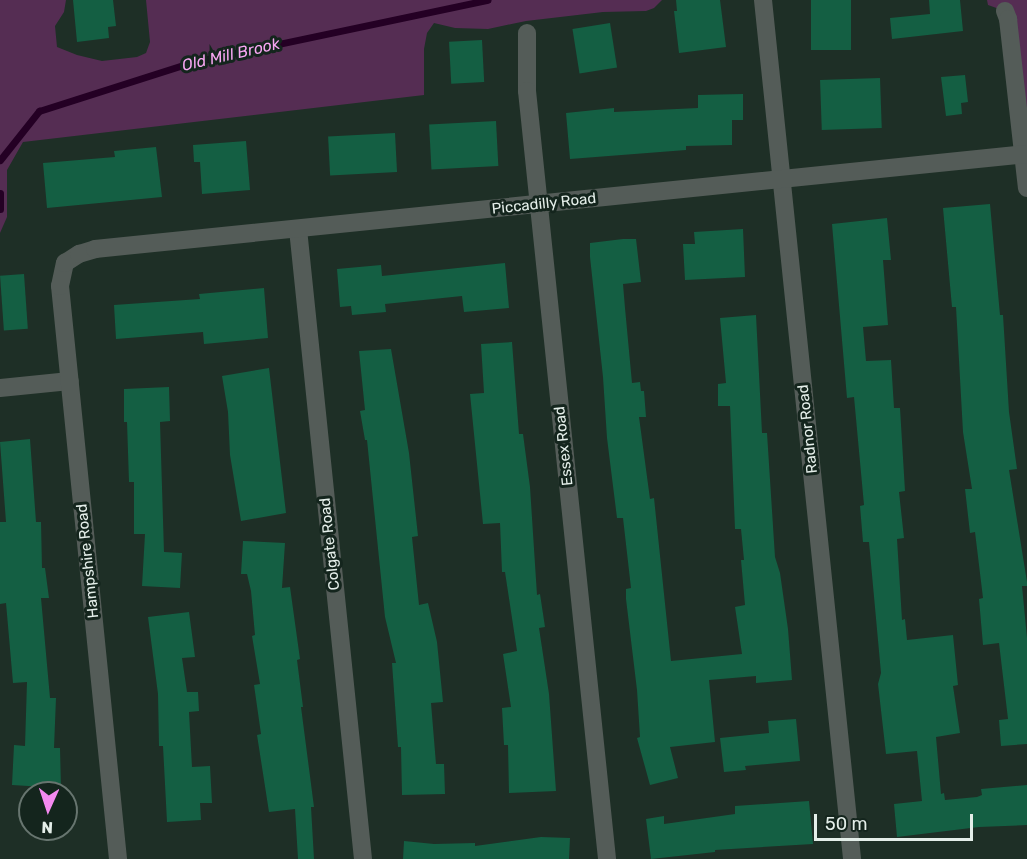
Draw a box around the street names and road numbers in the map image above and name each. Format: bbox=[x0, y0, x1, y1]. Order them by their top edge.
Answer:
street label: Piccadilly Road bbox=[491, 190, 597, 218]
street label: Radnor Road bbox=[794, 383, 822, 475]
street label: Essex Road bbox=[551, 405, 577, 487]
street label: Colgate Road bbox=[316, 497, 344, 591]
street label: Hampshire Road bbox=[73, 503, 103, 619]

